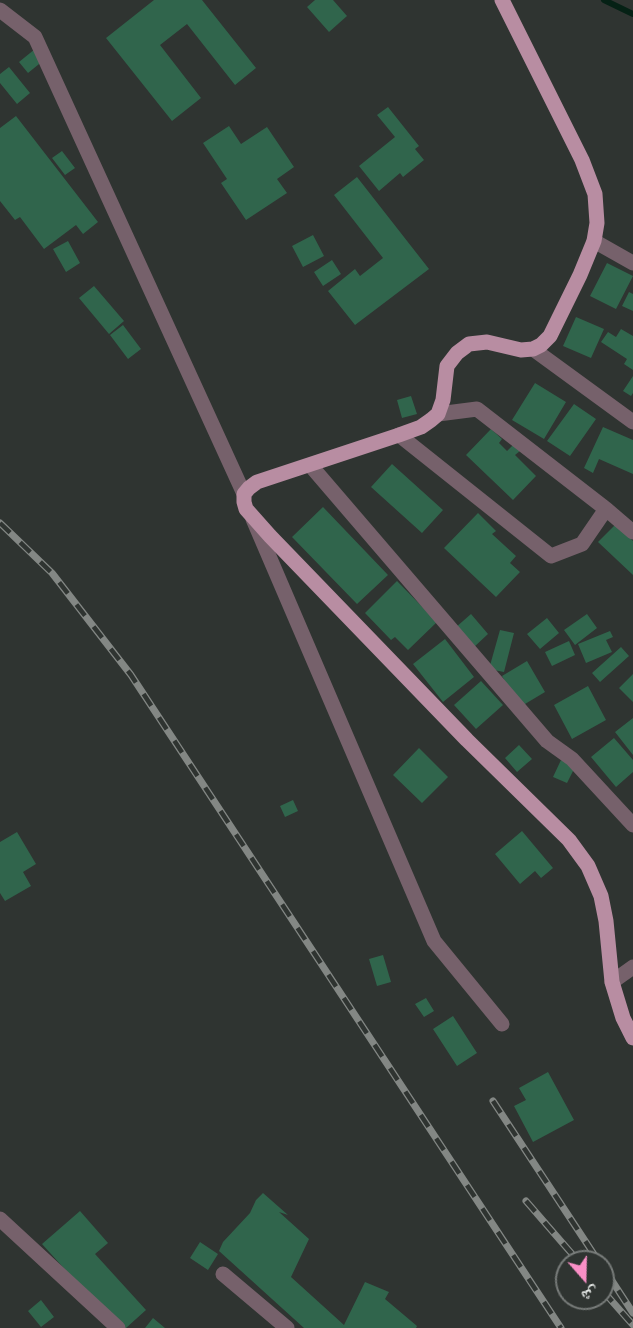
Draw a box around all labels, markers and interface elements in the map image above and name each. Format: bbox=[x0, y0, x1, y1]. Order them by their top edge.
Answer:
north arrow bbox=[555, 1250, 615, 1310]
text: ش bbox=[579, 1284, 602, 1306]

